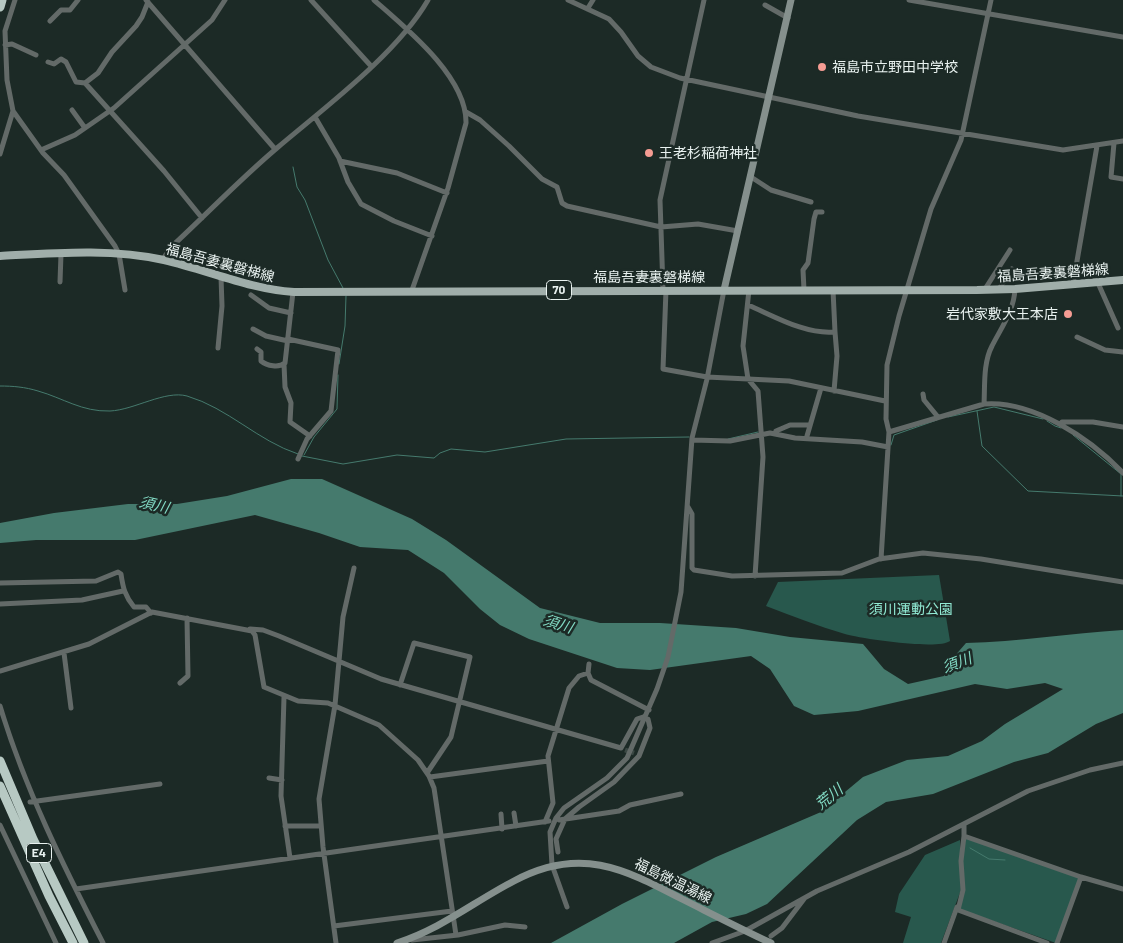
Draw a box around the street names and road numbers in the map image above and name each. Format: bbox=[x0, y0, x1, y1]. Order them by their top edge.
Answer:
street label: 福島吾妻裏磐梯線 bbox=[164, 240, 276, 286]
street label: 福島吾妻裏磐梯線 bbox=[997, 261, 1109, 285]
street label: 福島吾妻裏磐梯線 bbox=[593, 269, 705, 285]
road number: 70 bbox=[546, 280, 572, 300]
road number: E4 bbox=[26, 844, 52, 862]
street label: 福島微温湯線 bbox=[632, 855, 714, 907]

